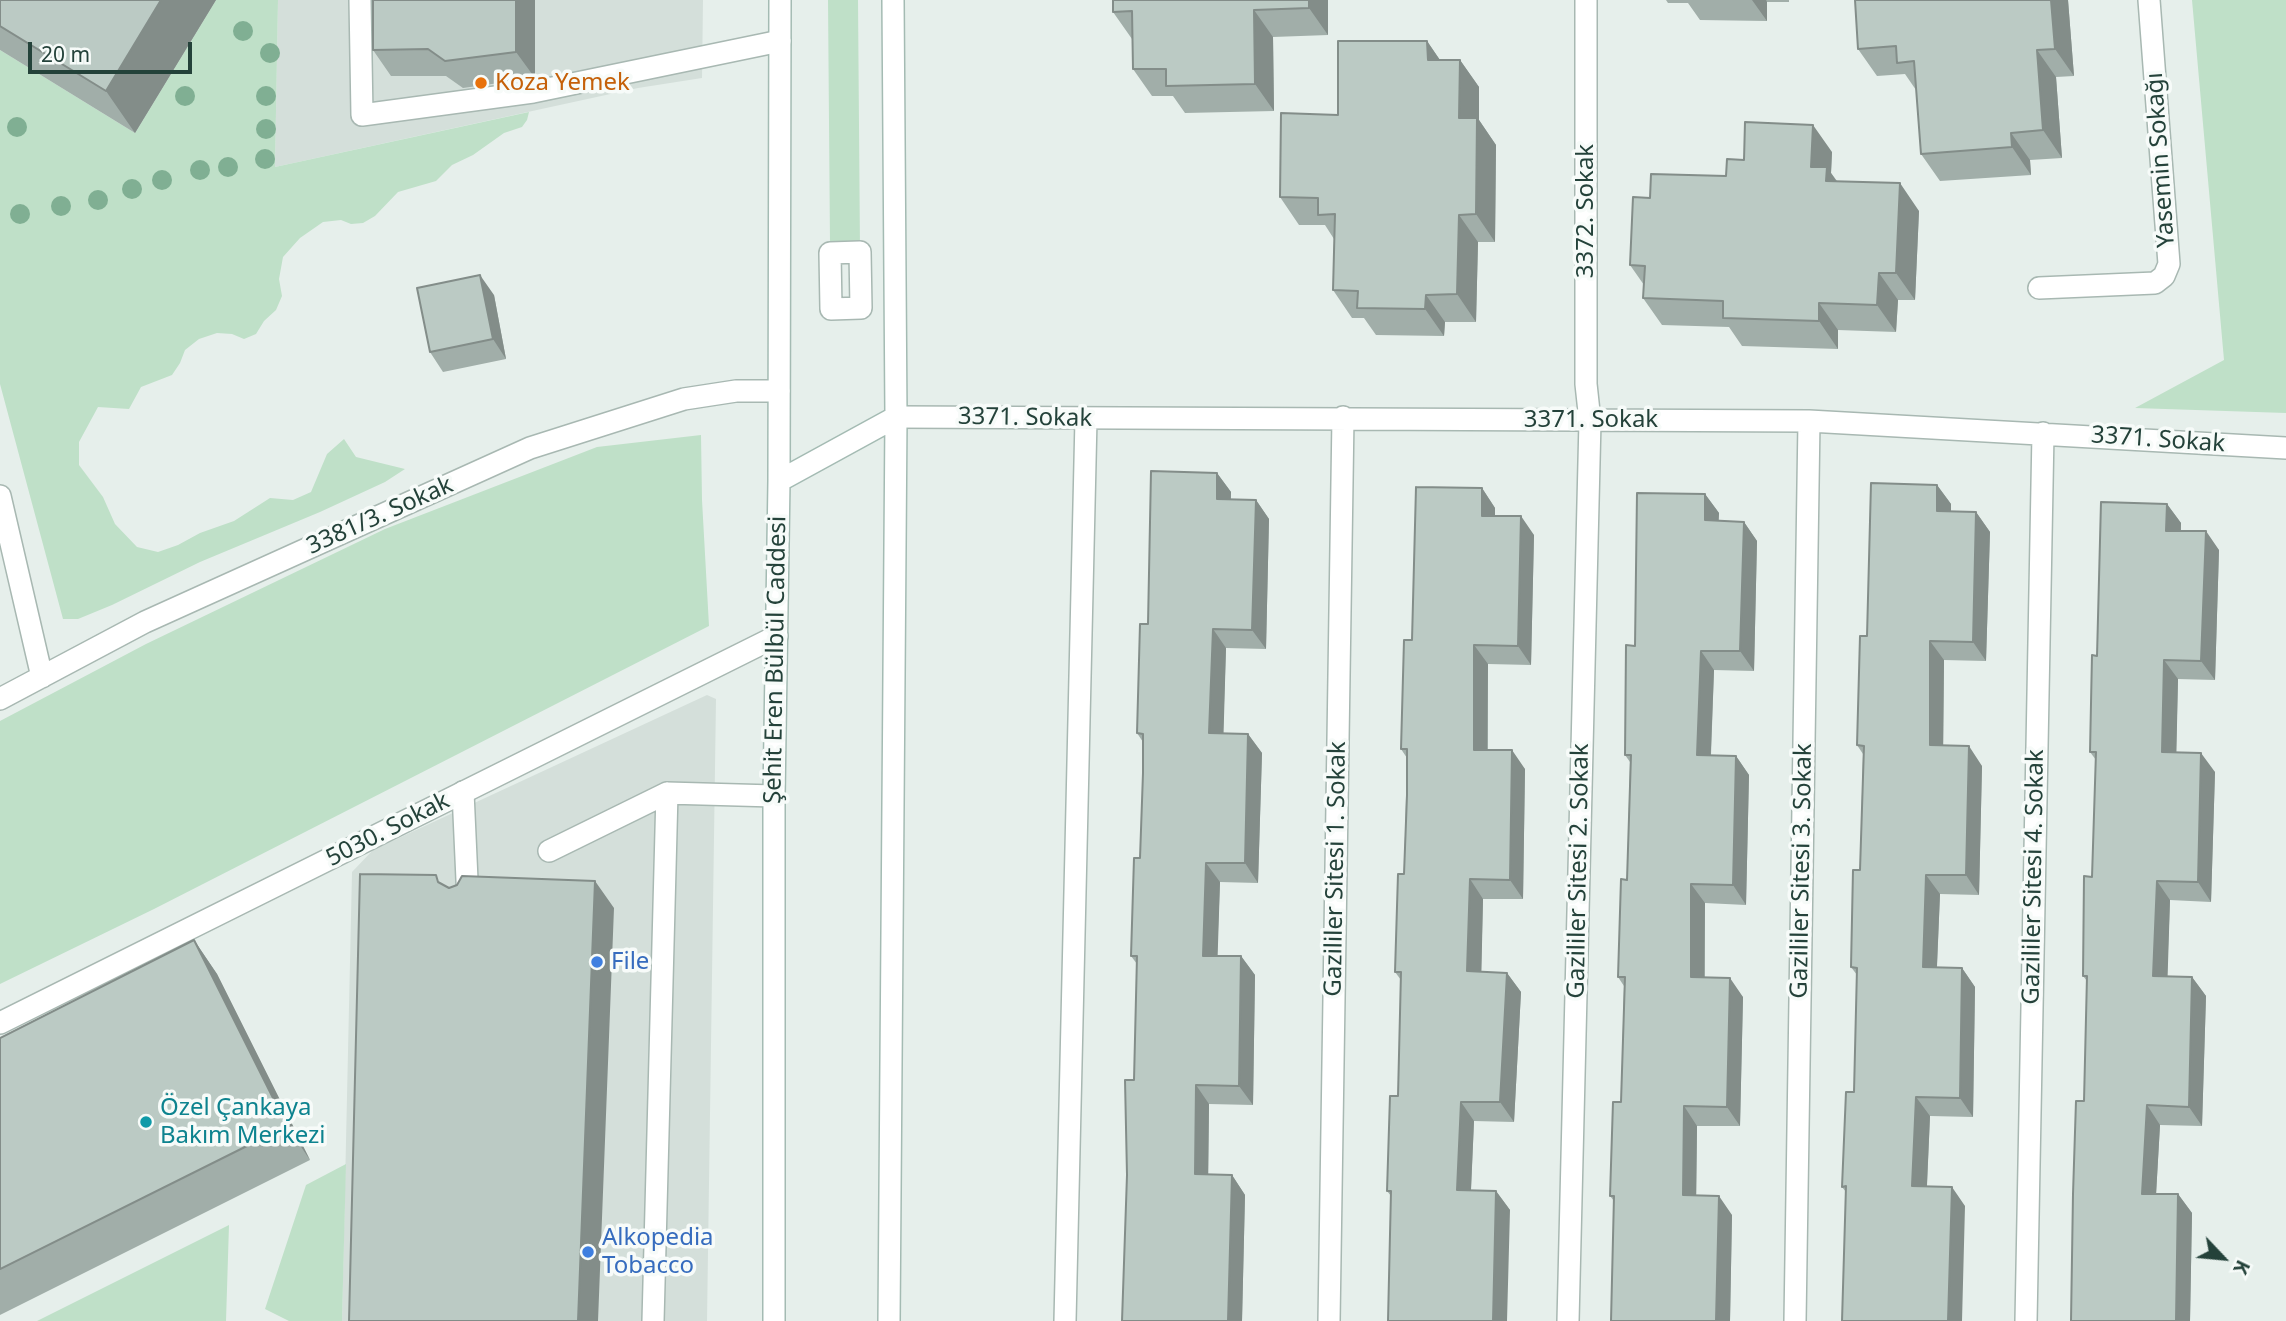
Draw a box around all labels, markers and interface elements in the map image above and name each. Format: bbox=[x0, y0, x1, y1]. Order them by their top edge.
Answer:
scale bar bbox=[32, 28, 196, 72]
text: 20 m bbox=[41, 40, 90, 68]
place label: Koza Yemek bbox=[495, 69, 630, 97]
street label: Yasemin Sokağı bbox=[2141, 71, 2181, 249]
marker: Koza Yemek bbox=[473, 75, 489, 91]
street label: 3372. Sokak bbox=[1572, 144, 1600, 278]
street label: 3371. Sokak bbox=[958, 402, 1092, 434]
street label: 3371. Sokak bbox=[1524, 406, 1658, 434]
street label: 3371. Sokak bbox=[2090, 421, 2226, 459]
street label: 3381/3. Sokak bbox=[302, 471, 458, 561]
street label: Şehit Eren Bülbül Caddesi bbox=[759, 516, 793, 804]
street label: Gazililer Sitesi 1. Sokak bbox=[1319, 741, 1353, 997]
street label: Gazililer Sitesi 2. Sokak bbox=[1562, 743, 1596, 999]
street label: Gazililer Sitesi 3. Sokak bbox=[1785, 743, 1819, 999]
street label: Gazililer Sitesi 4. Sokak bbox=[2017, 749, 2051, 1005]
street label: 5030. Sokak bbox=[322, 787, 454, 873]
place label: File bbox=[611, 948, 649, 976]
marker: File bbox=[589, 954, 605, 970]
place label: Özel Çankaya Bakım Merkezi bbox=[160, 1094, 326, 1150]
marker: Özel Çankaya Bakım Merkezi bbox=[138, 1114, 154, 1130]
north arrow bbox=[2188, 1223, 2258, 1293]
place label: Alkopedia Tobacco bbox=[602, 1224, 714, 1280]
marker: Alkopedia Tobacco bbox=[580, 1244, 596, 1260]
text: K bbox=[2227, 1256, 2256, 1279]

